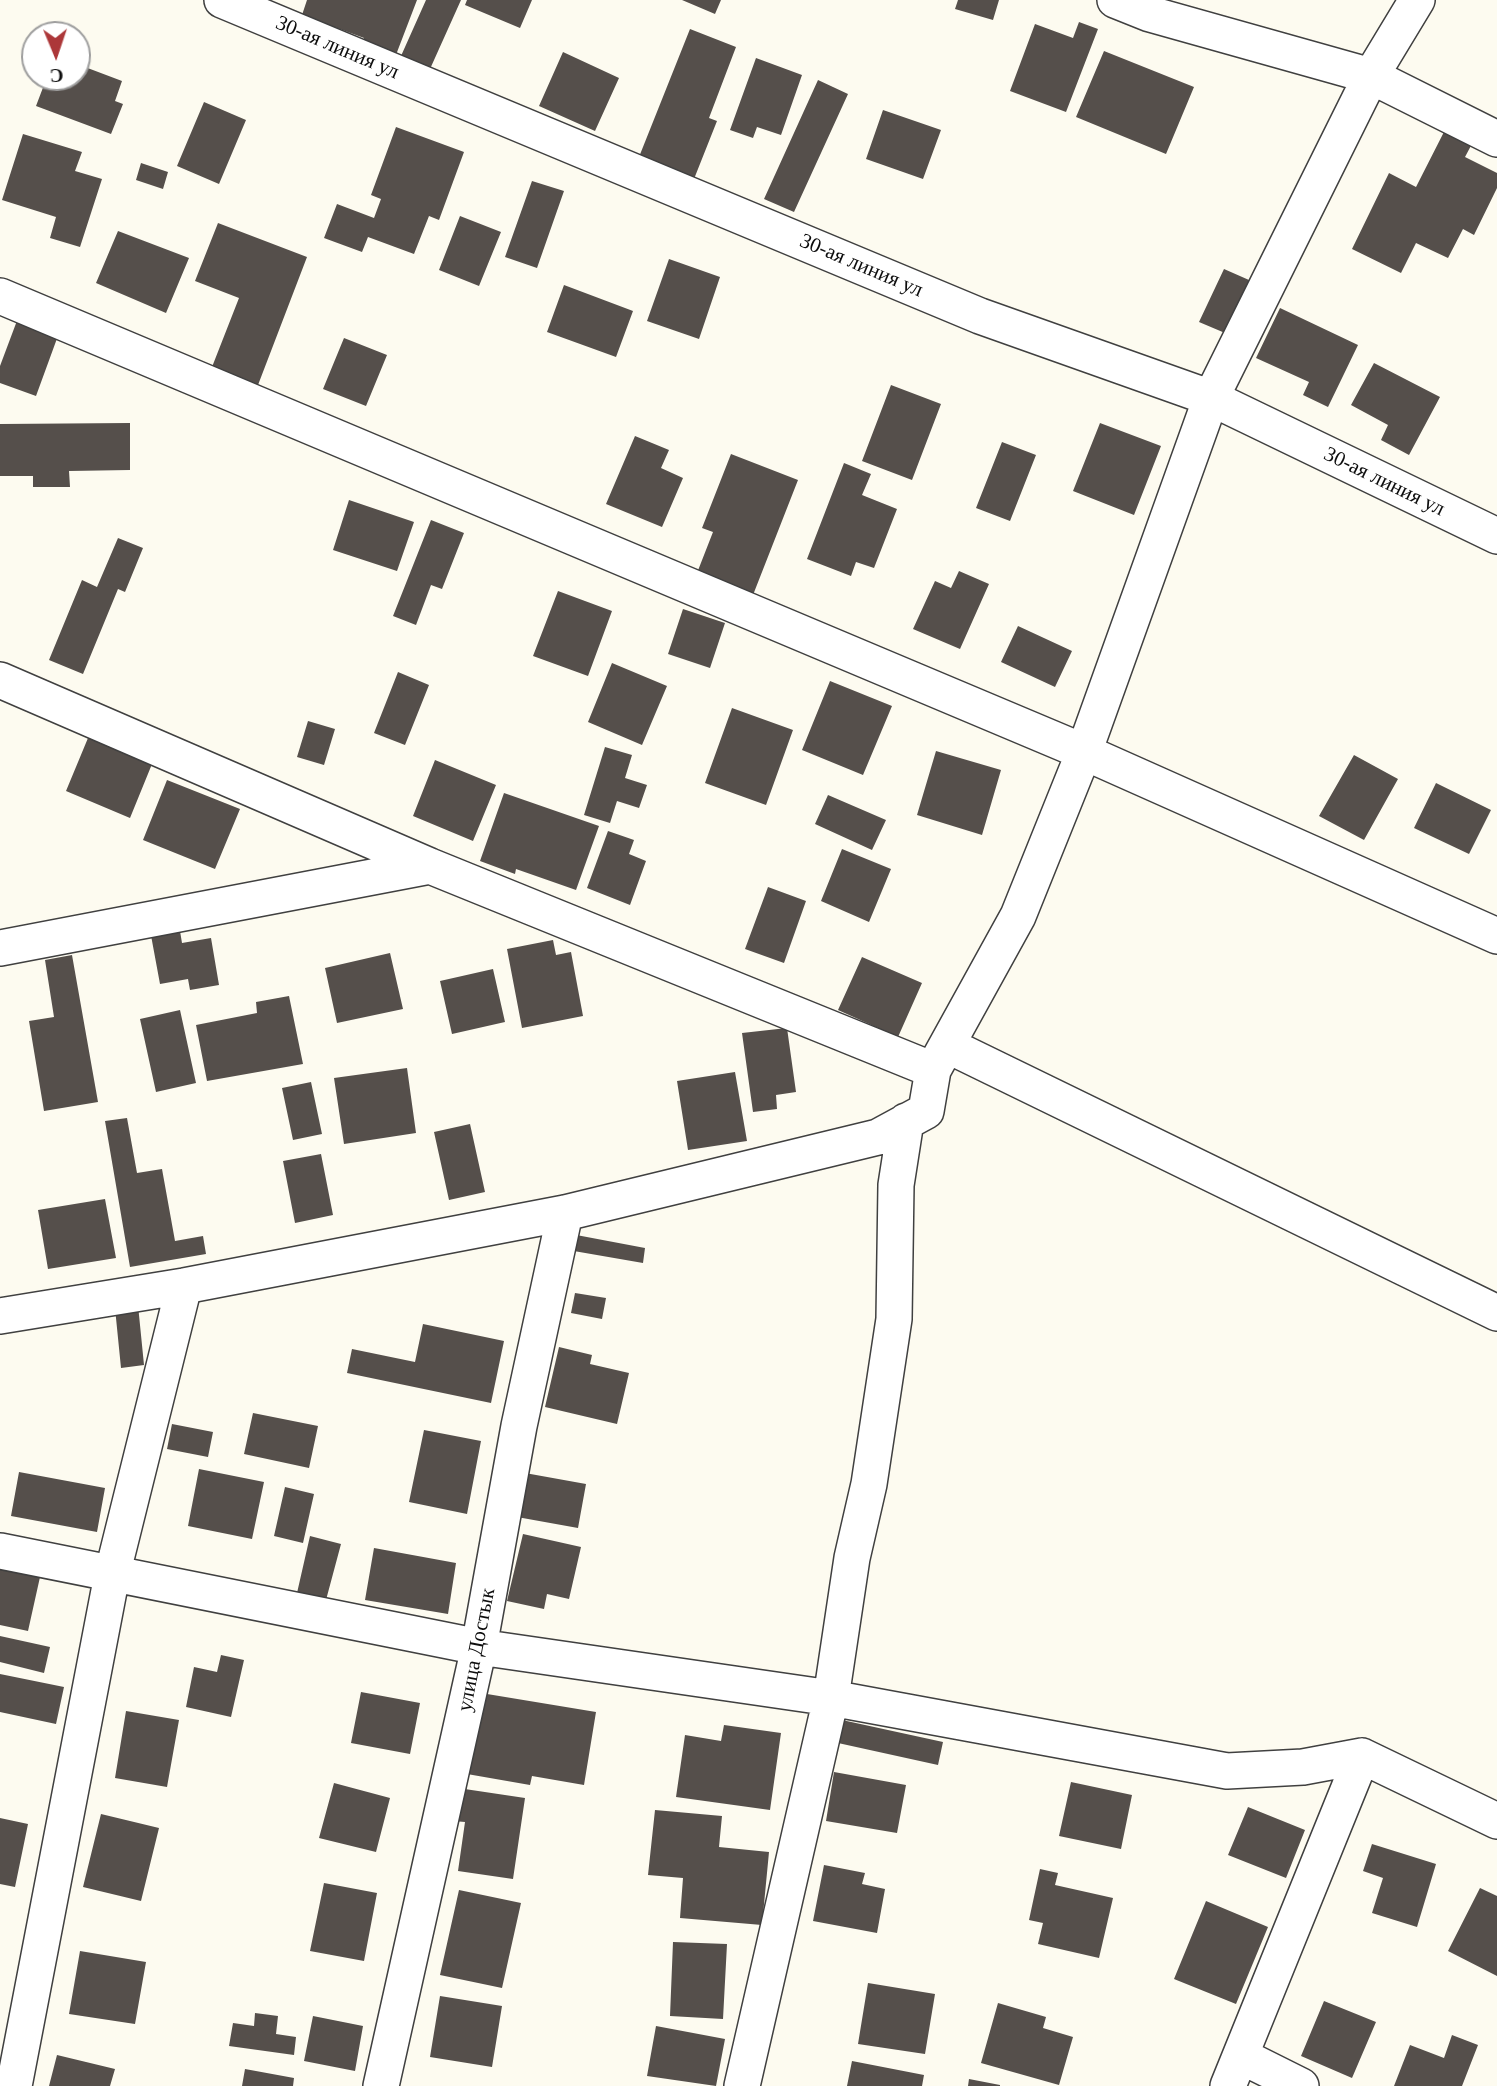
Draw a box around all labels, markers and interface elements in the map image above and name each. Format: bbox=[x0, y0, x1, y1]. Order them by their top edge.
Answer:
street label: 30-ая линия ул bbox=[272, 11, 402, 85]
north arrow bbox=[21, 21, 91, 91]
text: С bbox=[49, 65, 64, 86]
street label: 30-ая линия ул bbox=[796, 229, 926, 303]
street label: 30-ая линия ул bbox=[1319, 442, 1449, 522]
street label: улица Достык bbox=[453, 1586, 501, 1714]

